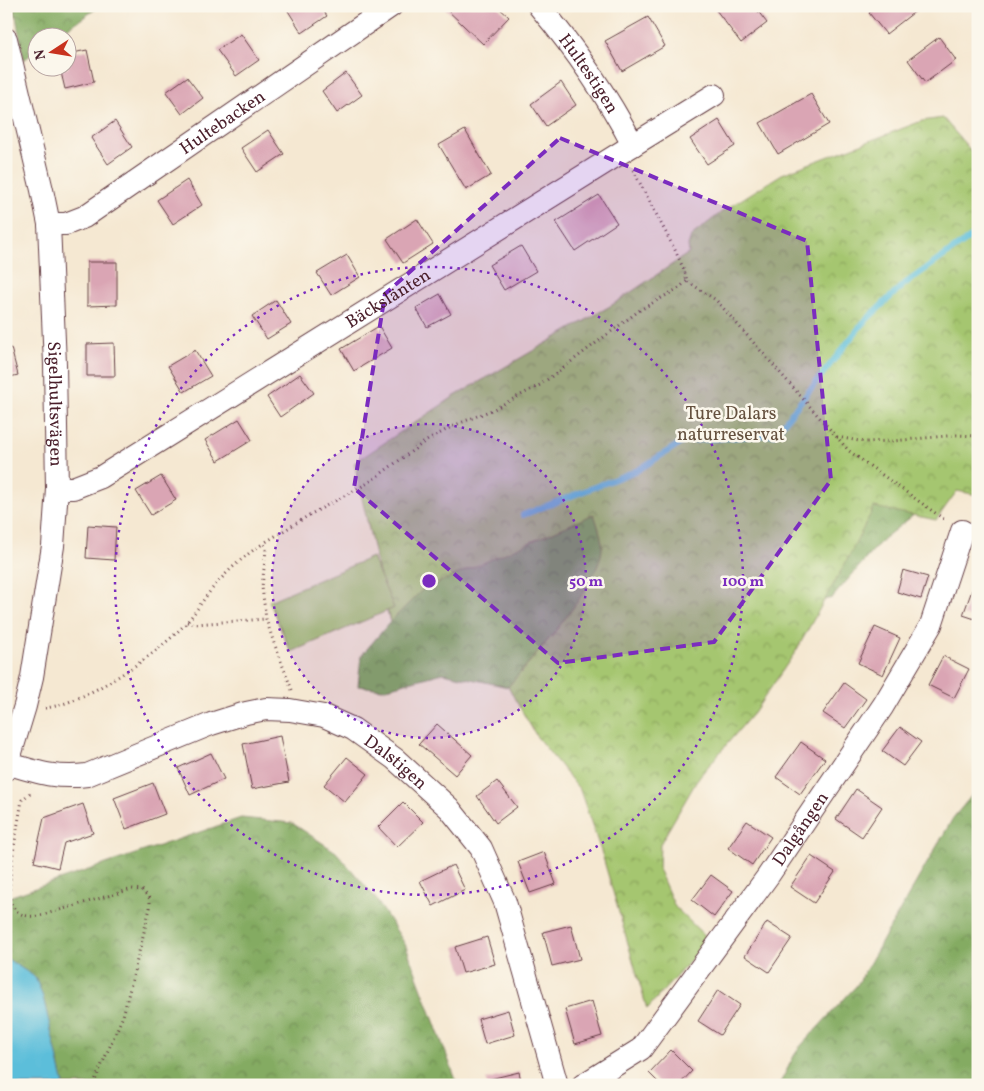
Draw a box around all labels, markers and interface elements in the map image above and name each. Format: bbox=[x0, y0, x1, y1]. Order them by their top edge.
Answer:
north arrow bbox=[28, 28, 78, 78]
street label: Hultestigen bbox=[552, 29, 624, 119]
text: N bbox=[30, 47, 51, 61]
street label: Hultebacken bbox=[175, 85, 271, 162]
street label: Bäckslänten bbox=[341, 263, 436, 335]
street label: Sigelhultsvägen bbox=[40, 341, 68, 467]
park label: Ture Dalars naturreservat bbox=[677, 402, 785, 448]
centre of rings bbox=[420, 572, 438, 590]
text: 50 m bbox=[569, 572, 603, 593]
text: 100 m bbox=[722, 572, 765, 593]
street label: Dalstigen bbox=[358, 729, 432, 796]
street label: Dalgången bbox=[767, 787, 836, 872]

